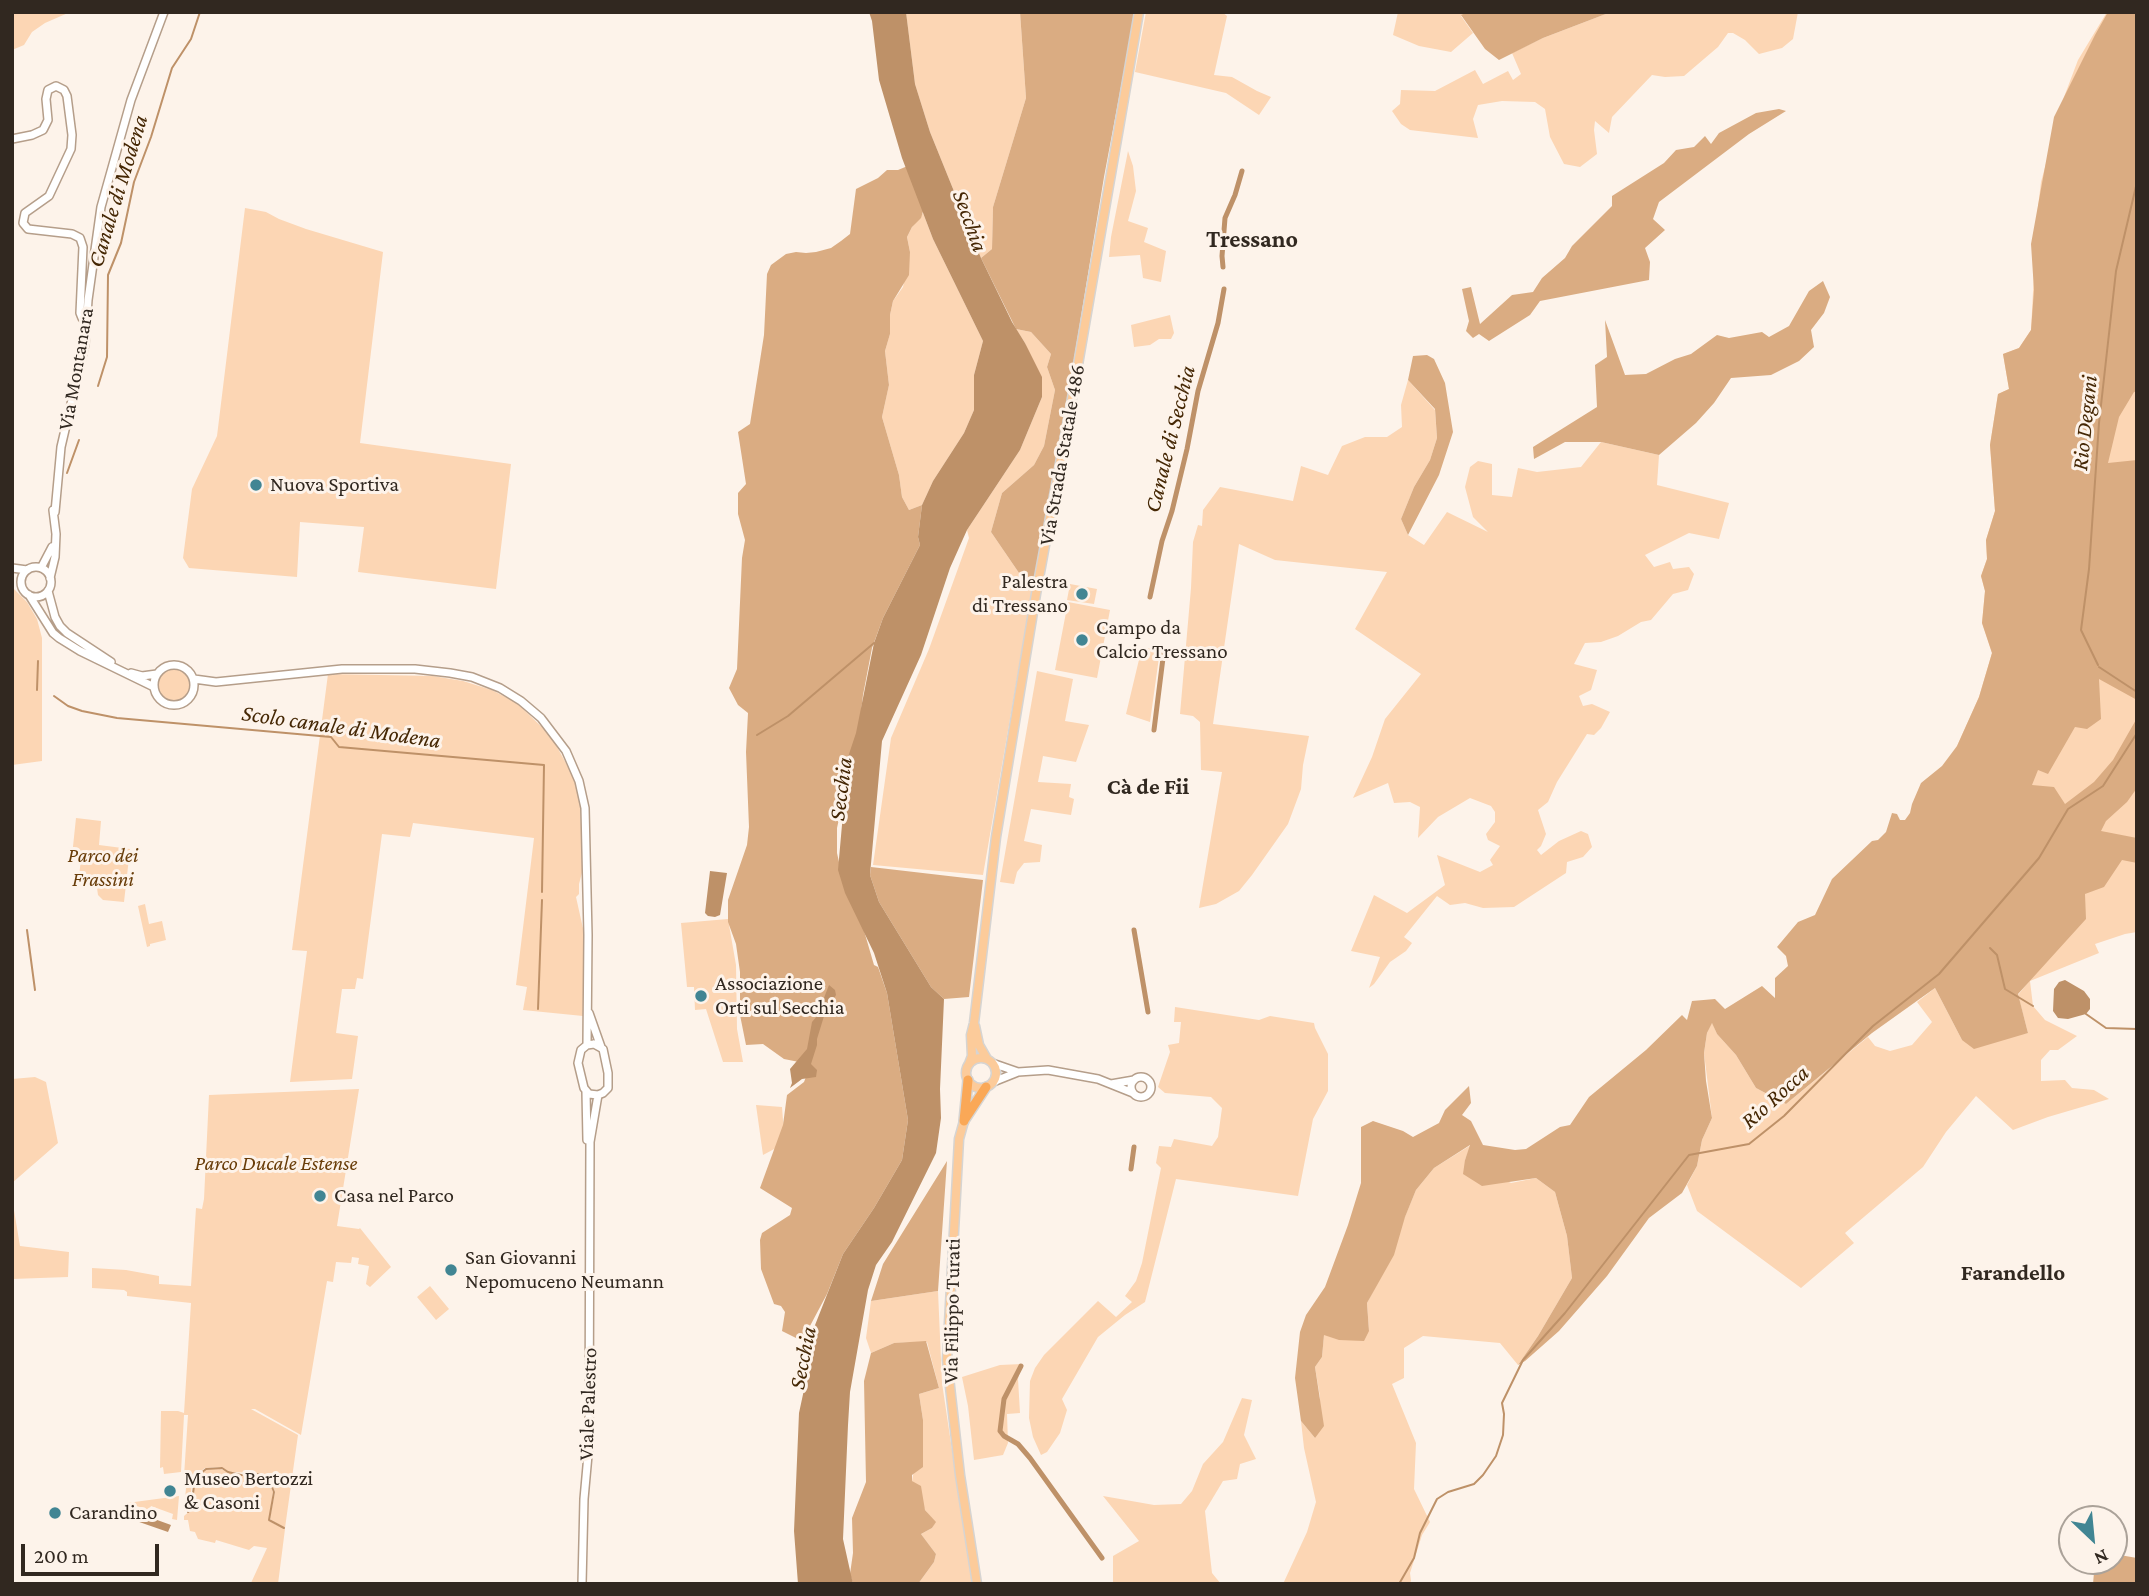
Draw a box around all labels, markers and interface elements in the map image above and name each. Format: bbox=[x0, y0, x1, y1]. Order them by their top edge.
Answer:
water label: Canale di Modena bbox=[82, 112, 154, 270]
water label: Secchia bbox=[946, 186, 994, 256]
district label: Tressano bbox=[1206, 226, 1298, 254]
street label: Via Montanara bbox=[53, 306, 99, 432]
street label: Via Strada Statale 486 bbox=[1034, 363, 1090, 547]
water label: Canale di Secchia bbox=[1138, 363, 1202, 515]
water label: Rio Degani bbox=[2066, 374, 2104, 472]
place label: Nuova Sportiva bbox=[270, 472, 399, 498]
marker: Nuova Sportiva bbox=[248, 477, 264, 493]
place label: Palestra di Tressano bbox=[972, 569, 1068, 619]
marker: Palestra di Tressano bbox=[1074, 586, 1090, 602]
place label: Campo da Calcio Tressano bbox=[1096, 615, 1228, 665]
marker: Campo da Calcio Tressano bbox=[1074, 632, 1090, 648]
water label: Scolo canale di Modena bbox=[240, 699, 442, 755]
water label: Secchia bbox=[823, 756, 859, 822]
district label: Cà de Fii bbox=[1107, 773, 1189, 801]
park label: Parco dei Frassini bbox=[68, 843, 138, 893]
place label: Associazione Orti sul Secchia bbox=[715, 971, 845, 1021]
marker: Associazione Orti sul Secchia bbox=[693, 988, 709, 1004]
water label: Rio Rocca bbox=[1735, 1059, 1815, 1135]
park label: Parco Ducale Estense bbox=[194, 1151, 358, 1177]
place label: Casa nel Parco bbox=[334, 1183, 454, 1209]
marker: Casa nel Parco bbox=[312, 1188, 328, 1204]
street label: Via Filippo Turati bbox=[938, 1238, 966, 1384]
place label: San Giovanni Nepomuceno Neumann bbox=[465, 1245, 664, 1295]
district label: Farandello bbox=[1961, 1259, 2065, 1287]
marker: San Giovanni Nepomuceno Neumann bbox=[443, 1262, 459, 1278]
water label: Secchia bbox=[783, 1324, 823, 1392]
street label: Viale Palestro bbox=[573, 1347, 603, 1461]
place label: Museo Bertozzi & Casoni bbox=[184, 1466, 313, 1516]
marker: Museo Bertozzi & Casoni bbox=[162, 1483, 178, 1499]
place label: Carandino bbox=[69, 1500, 157, 1526]
marker: Carandino bbox=[47, 1505, 63, 1521]
north arrow bbox=[2058, 1505, 2128, 1575]
scale bar bbox=[24, 1530, 163, 1574]
text: 200 m bbox=[34, 1544, 89, 1568]
text: N bbox=[2091, 1545, 2112, 1570]

